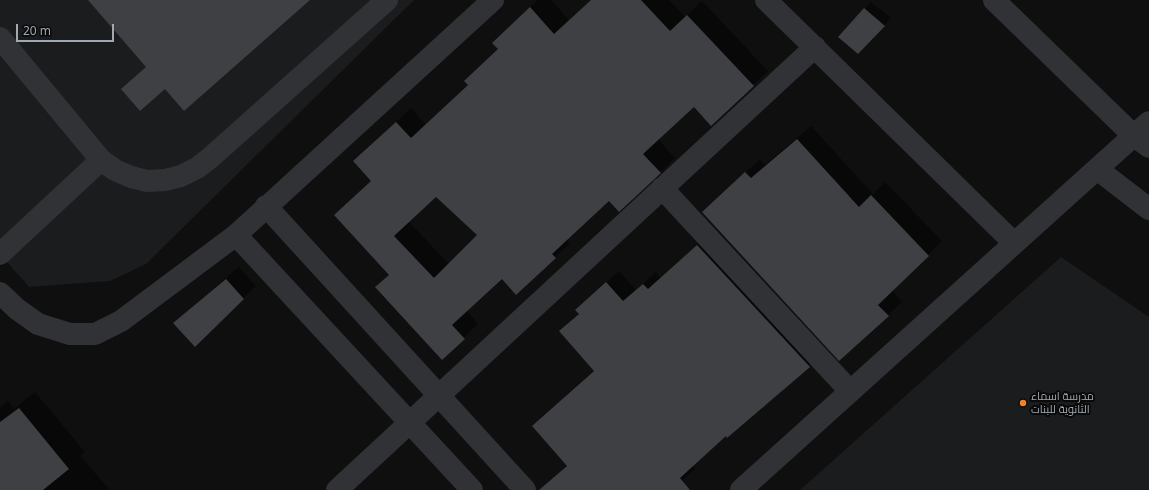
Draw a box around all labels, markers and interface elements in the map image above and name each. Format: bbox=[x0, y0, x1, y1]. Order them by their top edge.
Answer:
scale bar bbox=[18, 16, 116, 42]
text: 20 m bbox=[23, 22, 51, 39]
place label: مدرسة اسماء الثانوية للبنات bbox=[1031, 390, 1094, 416]
marker: مدرسة اسماء الثانوية للبنات bbox=[1018, 398, 1028, 408]

